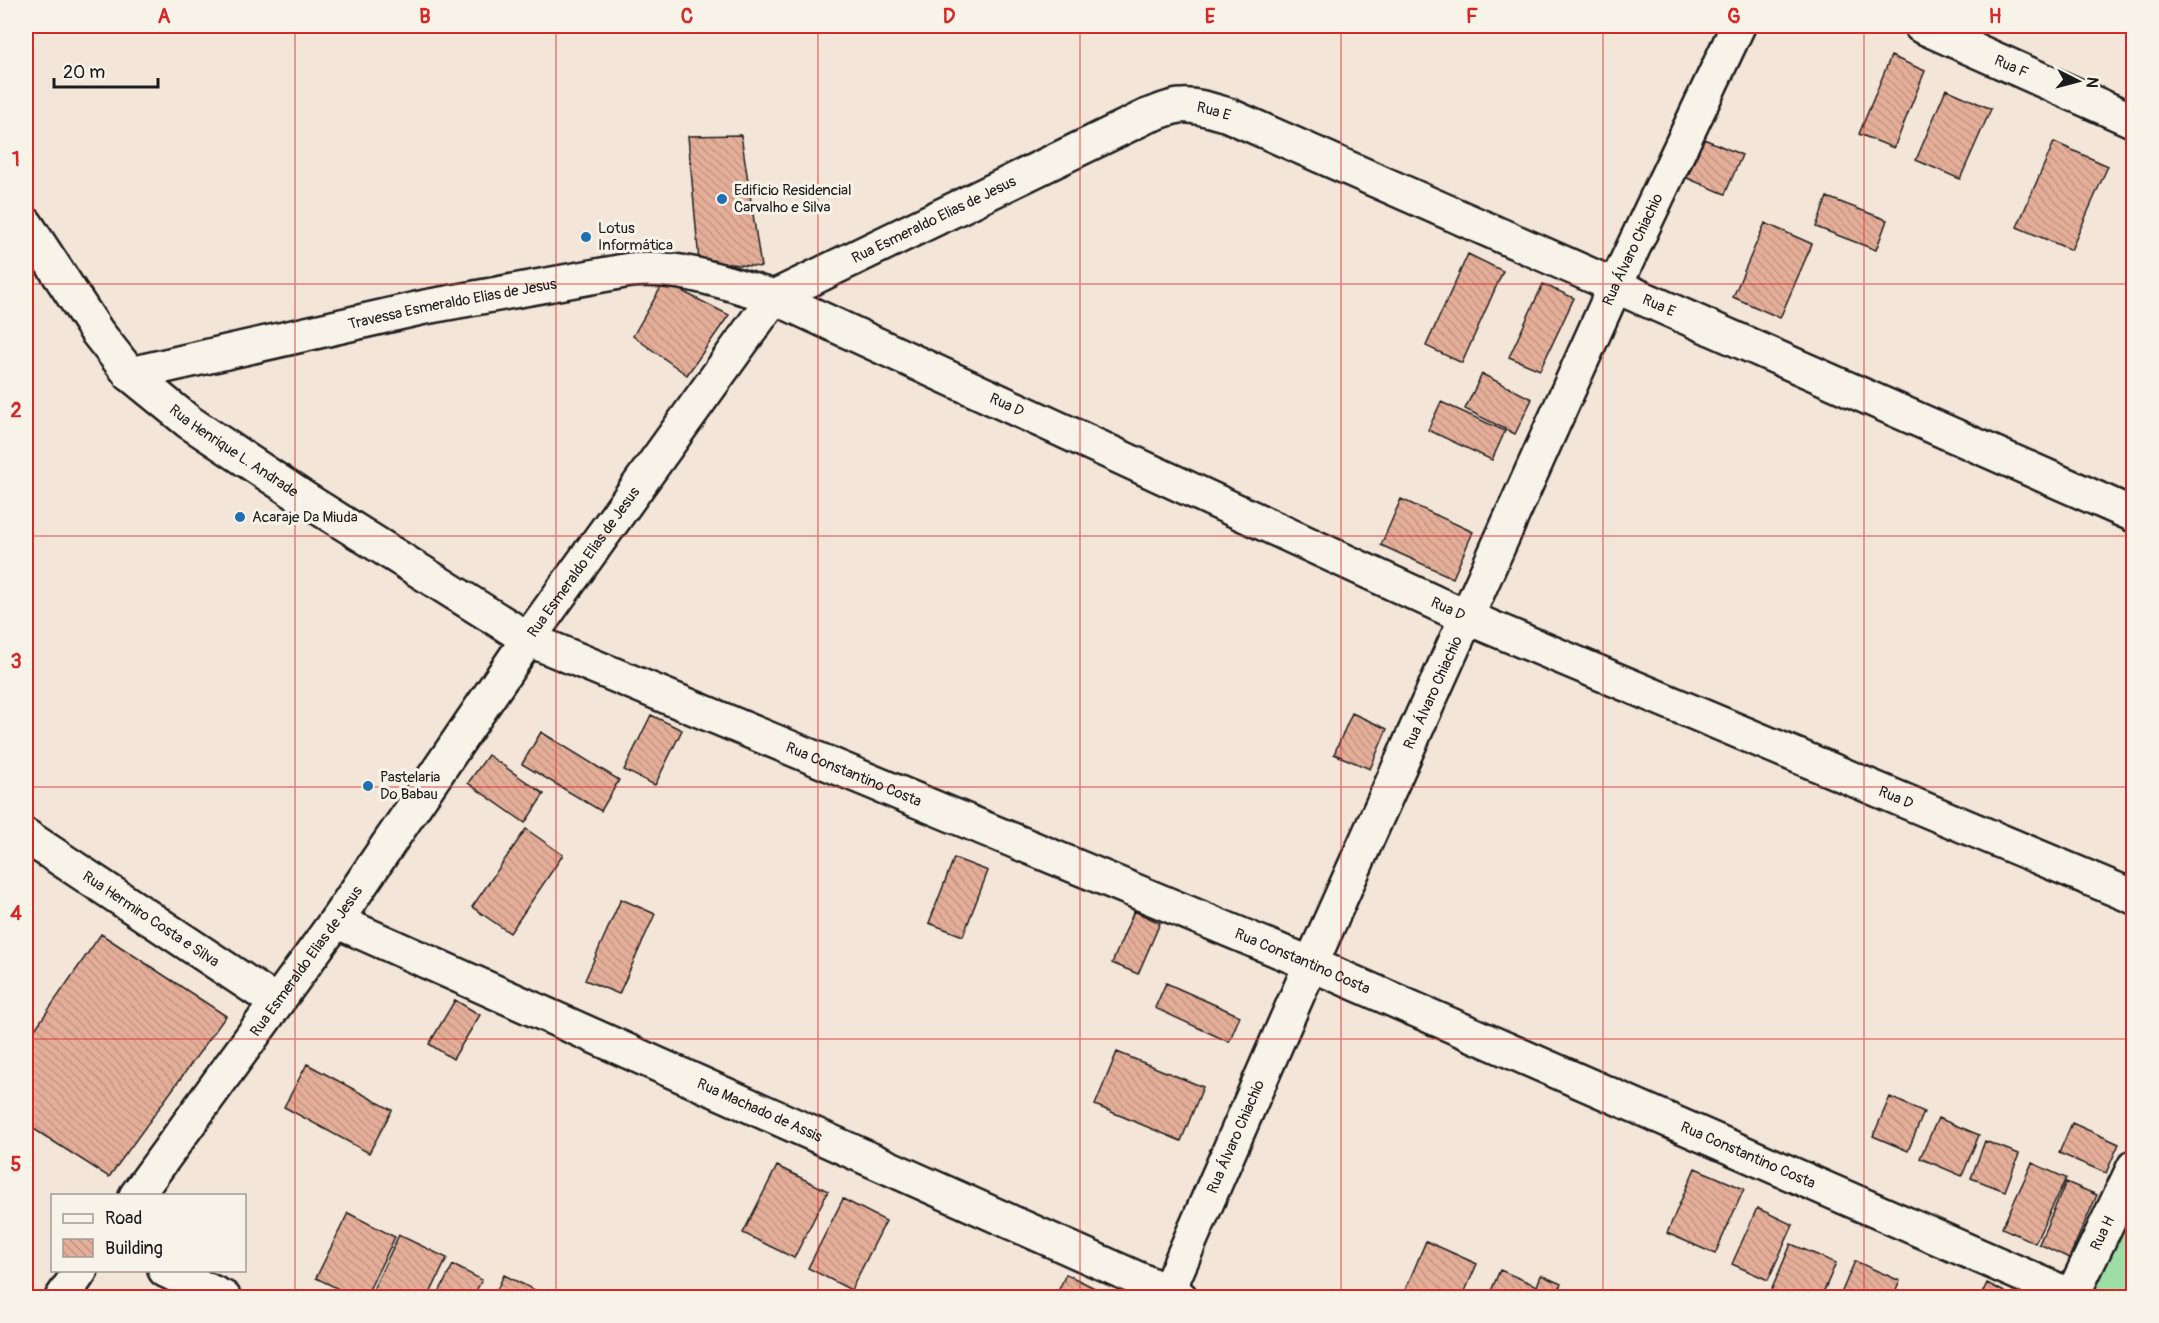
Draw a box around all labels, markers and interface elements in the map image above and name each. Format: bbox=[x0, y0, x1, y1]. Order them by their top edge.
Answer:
text: A bbox=[158, 4, 171, 29]
text: B bbox=[419, 4, 431, 29]
text: C bbox=[681, 4, 693, 29]
text: D bbox=[943, 4, 956, 29]
text: E bbox=[1205, 4, 1216, 29]
text: F bbox=[1466, 4, 1478, 29]
text: G bbox=[1727, 4, 1741, 29]
text: H bbox=[1989, 4, 2002, 29]
scale bar bbox=[54, 51, 158, 89]
street label: Rua F bbox=[1991, 51, 2031, 83]
north arrow bbox=[2048, 51, 2108, 111]
text: 20 m bbox=[63, 61, 105, 84]
text: N bbox=[2081, 76, 2102, 89]
street label: Rua E bbox=[1195, 98, 1233, 125]
text: 1 bbox=[12, 147, 20, 172]
street label: Rua Esmeraldo Elias de Jesus bbox=[849, 172, 1020, 268]
place label: Edificio Residencial Carvalho e Silva bbox=[734, 181, 852, 217]
street label: Rua Álvaro Chiachio bbox=[1598, 190, 1667, 309]
marker: Edificio Residencial Carvalho e Silva bbox=[715, 192, 729, 206]
place label: Lotus Informática bbox=[598, 219, 673, 255]
marker: Lotus Informática bbox=[579, 230, 593, 244]
street label: Travessa Esmeraldo Elias de Jesus bbox=[346, 274, 558, 334]
street label: Rua E bbox=[1639, 290, 1679, 321]
street label: Rua D bbox=[986, 389, 1027, 421]
text: 2 bbox=[10, 398, 22, 423]
street label: Rua Henrique L. Andrade bbox=[165, 401, 302, 502]
street label: Rua Esmeraldo Elias de Jesus bbox=[523, 483, 644, 641]
place label: Acaraje Da Miuda bbox=[252, 508, 358, 527]
marker: Acaraje Da Miuda bbox=[233, 510, 247, 524]
street label: Rua D bbox=[1428, 593, 1468, 625]
street label: Rua Álvaro Chiachio bbox=[1400, 633, 1467, 752]
text: 3 bbox=[10, 649, 22, 674]
street label: Rua Constantino Costa bbox=[783, 738, 924, 811]
place label: Pastelaria Do Babau bbox=[380, 768, 440, 804]
marker: Pastelaria Do Babau bbox=[361, 779, 375, 793]
street label: Rua D bbox=[1876, 782, 1916, 813]
street label: Rua Hermiro Costa e Silva bbox=[79, 867, 223, 972]
street label: Rua Esmeraldo Elias de Jesus bbox=[246, 882, 367, 1040]
text: 4 bbox=[10, 901, 22, 926]
street label: Rua Constantino Costa bbox=[1232, 924, 1373, 999]
street label: Rua Machado de Assis bbox=[694, 1074, 825, 1147]
street label: Rua Álvaro Chiachio bbox=[1203, 1077, 1269, 1197]
street label: Rua Constantino Costa bbox=[1678, 1118, 1818, 1193]
text: 5 bbox=[11, 1152, 22, 1177]
legend bbox=[51, 1194, 246, 1272]
text: Road bbox=[105, 1207, 142, 1230]
street label: Rua H bbox=[2086, 1213, 2119, 1254]
text: Building bbox=[105, 1237, 163, 1260]

